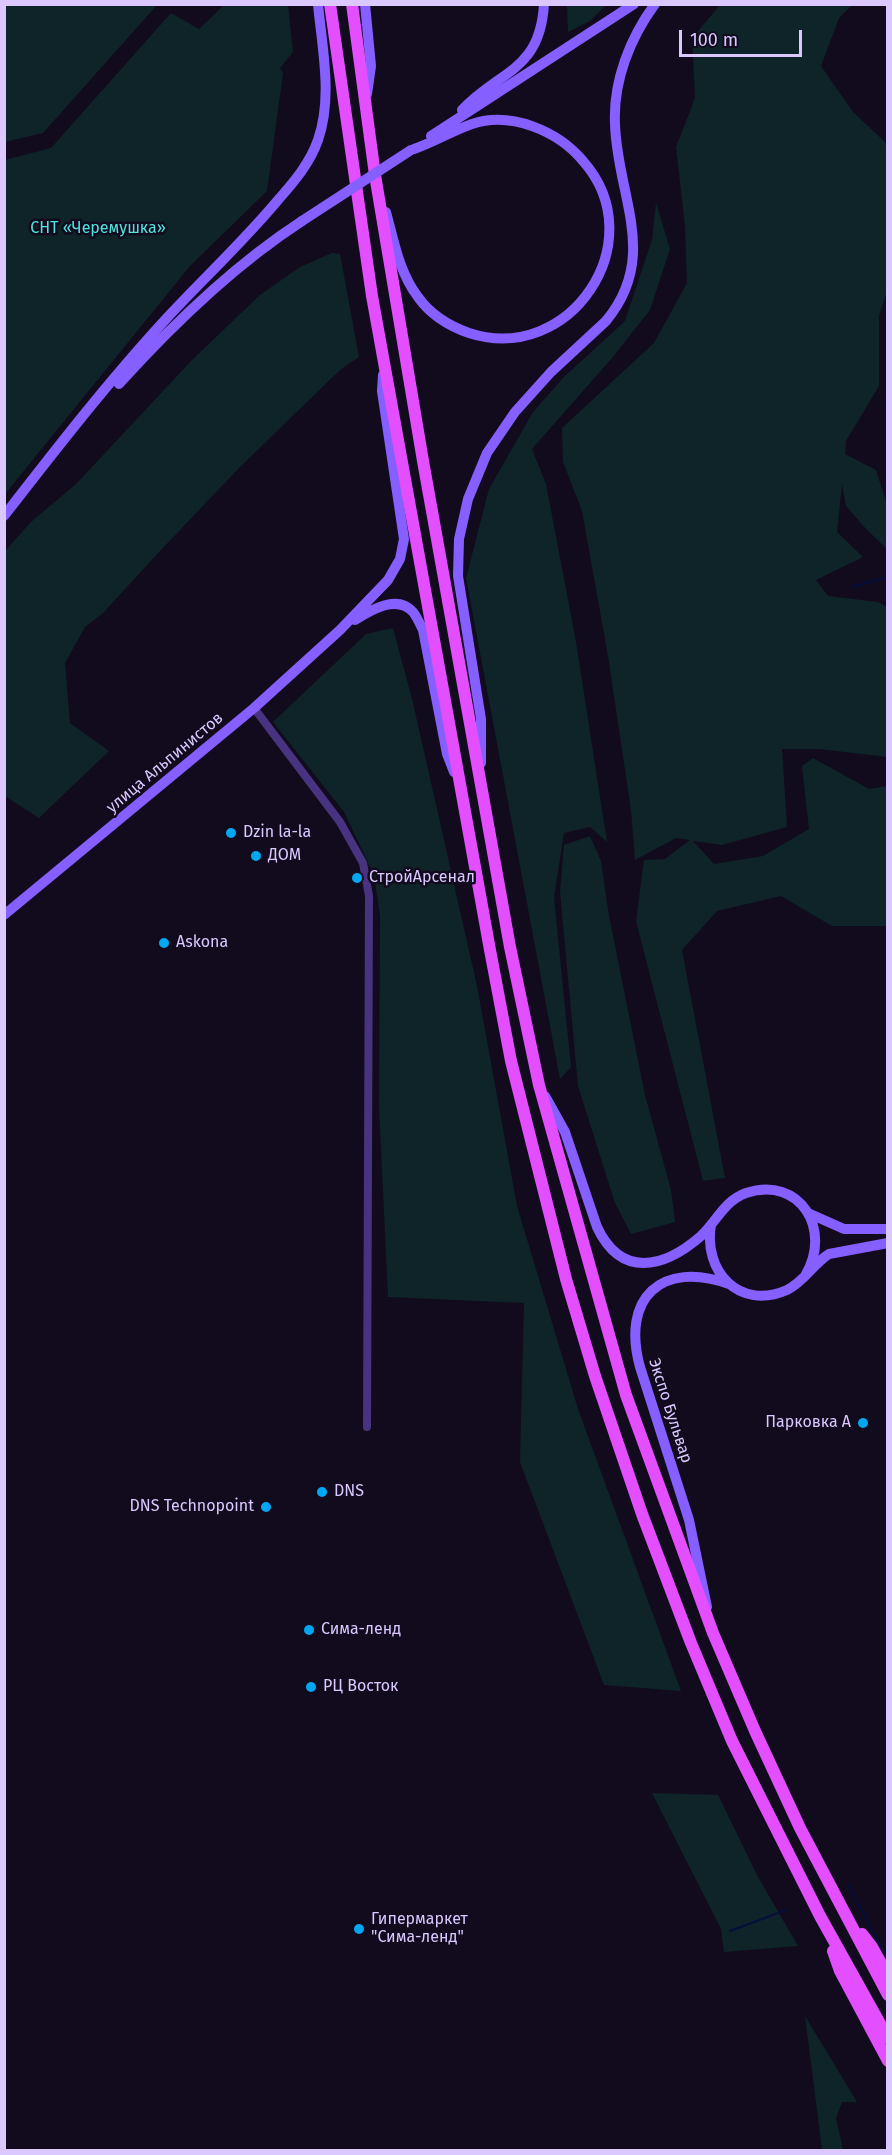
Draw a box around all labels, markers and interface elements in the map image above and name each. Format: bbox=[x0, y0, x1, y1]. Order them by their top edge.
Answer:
scale bar bbox=[682, 18, 805, 56]
text: 100 m bbox=[690, 29, 738, 51]
park label: СНТ «Черемушка» bbox=[30, 219, 166, 239]
street label: улица Альпинистов bbox=[103, 709, 227, 817]
place label: Dzin la-la bbox=[243, 823, 311, 843]
marker: Dzin la-la bbox=[224, 826, 238, 840]
place label: ДОМ bbox=[268, 846, 301, 866]
marker: ДОМ bbox=[249, 849, 263, 863]
place label: СтройАрсенал bbox=[369, 868, 475, 888]
marker: СтройАрсенал bbox=[350, 871, 364, 885]
place label: Askona bbox=[176, 933, 228, 953]
marker: Askona bbox=[157, 936, 171, 950]
street label: Экспо Бульвар bbox=[644, 1356, 696, 1466]
place label: Парковка A bbox=[765, 1413, 851, 1433]
marker: Парковка A bbox=[856, 1416, 870, 1430]
place label: DNS bbox=[334, 1482, 364, 1502]
marker: DNS bbox=[315, 1485, 329, 1499]
place label: DNS Technopoint bbox=[129, 1497, 254, 1517]
marker: DNS Technopoint bbox=[259, 1500, 273, 1514]
place label: Сима-ленд bbox=[321, 1620, 401, 1640]
marker: Сима-ленд bbox=[302, 1623, 316, 1637]
place label: РЦ Восток bbox=[323, 1677, 398, 1697]
marker: РЦ Восток bbox=[304, 1680, 318, 1694]
place label: Гипермаркет "Сима-ленд" bbox=[371, 1910, 468, 1948]
marker: Гипермаркет "Сима-ленд" bbox=[352, 1922, 366, 1936]

